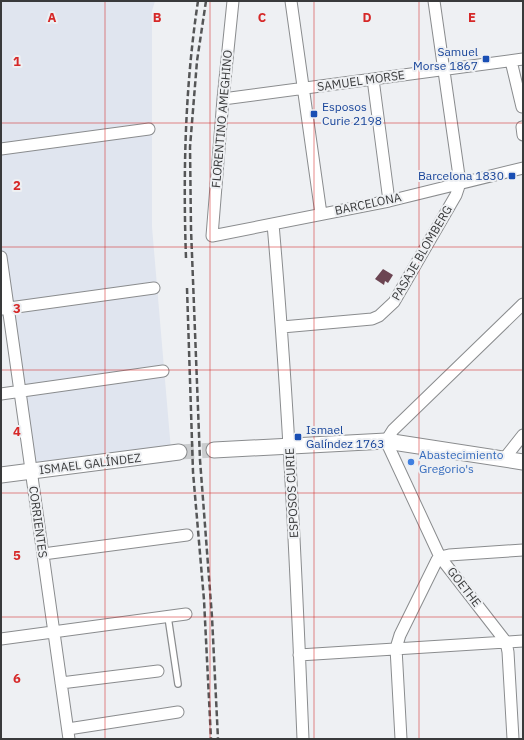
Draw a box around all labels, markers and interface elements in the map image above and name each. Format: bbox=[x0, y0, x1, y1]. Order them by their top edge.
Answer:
text: A bbox=[48, 9, 57, 26]
text: B bbox=[153, 9, 162, 26]
text: C bbox=[258, 9, 267, 26]
text: D bbox=[362, 9, 372, 26]
text: E bbox=[468, 9, 476, 26]
place label: Samuel Morse 1867 bbox=[413, 44, 478, 73]
street label: FLORENTINO AMEGHINO bbox=[208, 49, 235, 189]
text: 1 bbox=[13, 53, 21, 70]
marker: Samuel Morse 1867 bbox=[481, 54, 491, 64]
street label: SAMUEL MORSE bbox=[316, 67, 406, 94]
place label: Esposos Curie 2198 bbox=[322, 99, 382, 128]
marker: Esposos Curie 2198 bbox=[309, 109, 319, 119]
place label: Barcelona 1830 bbox=[418, 168, 504, 183]
marker: Barcelona 1830 bbox=[507, 171, 517, 181]
text: 2 bbox=[13, 177, 21, 194]
street label: BARCELONA bbox=[333, 189, 403, 218]
street label: PASAJE BLOMBERG bbox=[388, 202, 455, 303]
text: 3 bbox=[13, 300, 21, 317]
place label: Ismael Galíndez 1763 bbox=[306, 422, 385, 451]
text: 4 bbox=[13, 423, 21, 440]
marker: Ismael Galíndez 1763 bbox=[293, 432, 303, 442]
place label: Abastecimiento Gregorio's bbox=[419, 447, 504, 476]
street label: ESPOSOS CURIE bbox=[282, 448, 301, 538]
street label: ISMAEL GALÍNDEZ bbox=[38, 450, 142, 477]
marker: Abastecimiento Gregorio's bbox=[406, 457, 416, 467]
street label: CORRIENTES bbox=[26, 485, 51, 559]
text: 5 bbox=[13, 547, 21, 564]
street label: GOETHE bbox=[444, 564, 485, 610]
text: 6 bbox=[13, 670, 21, 687]

